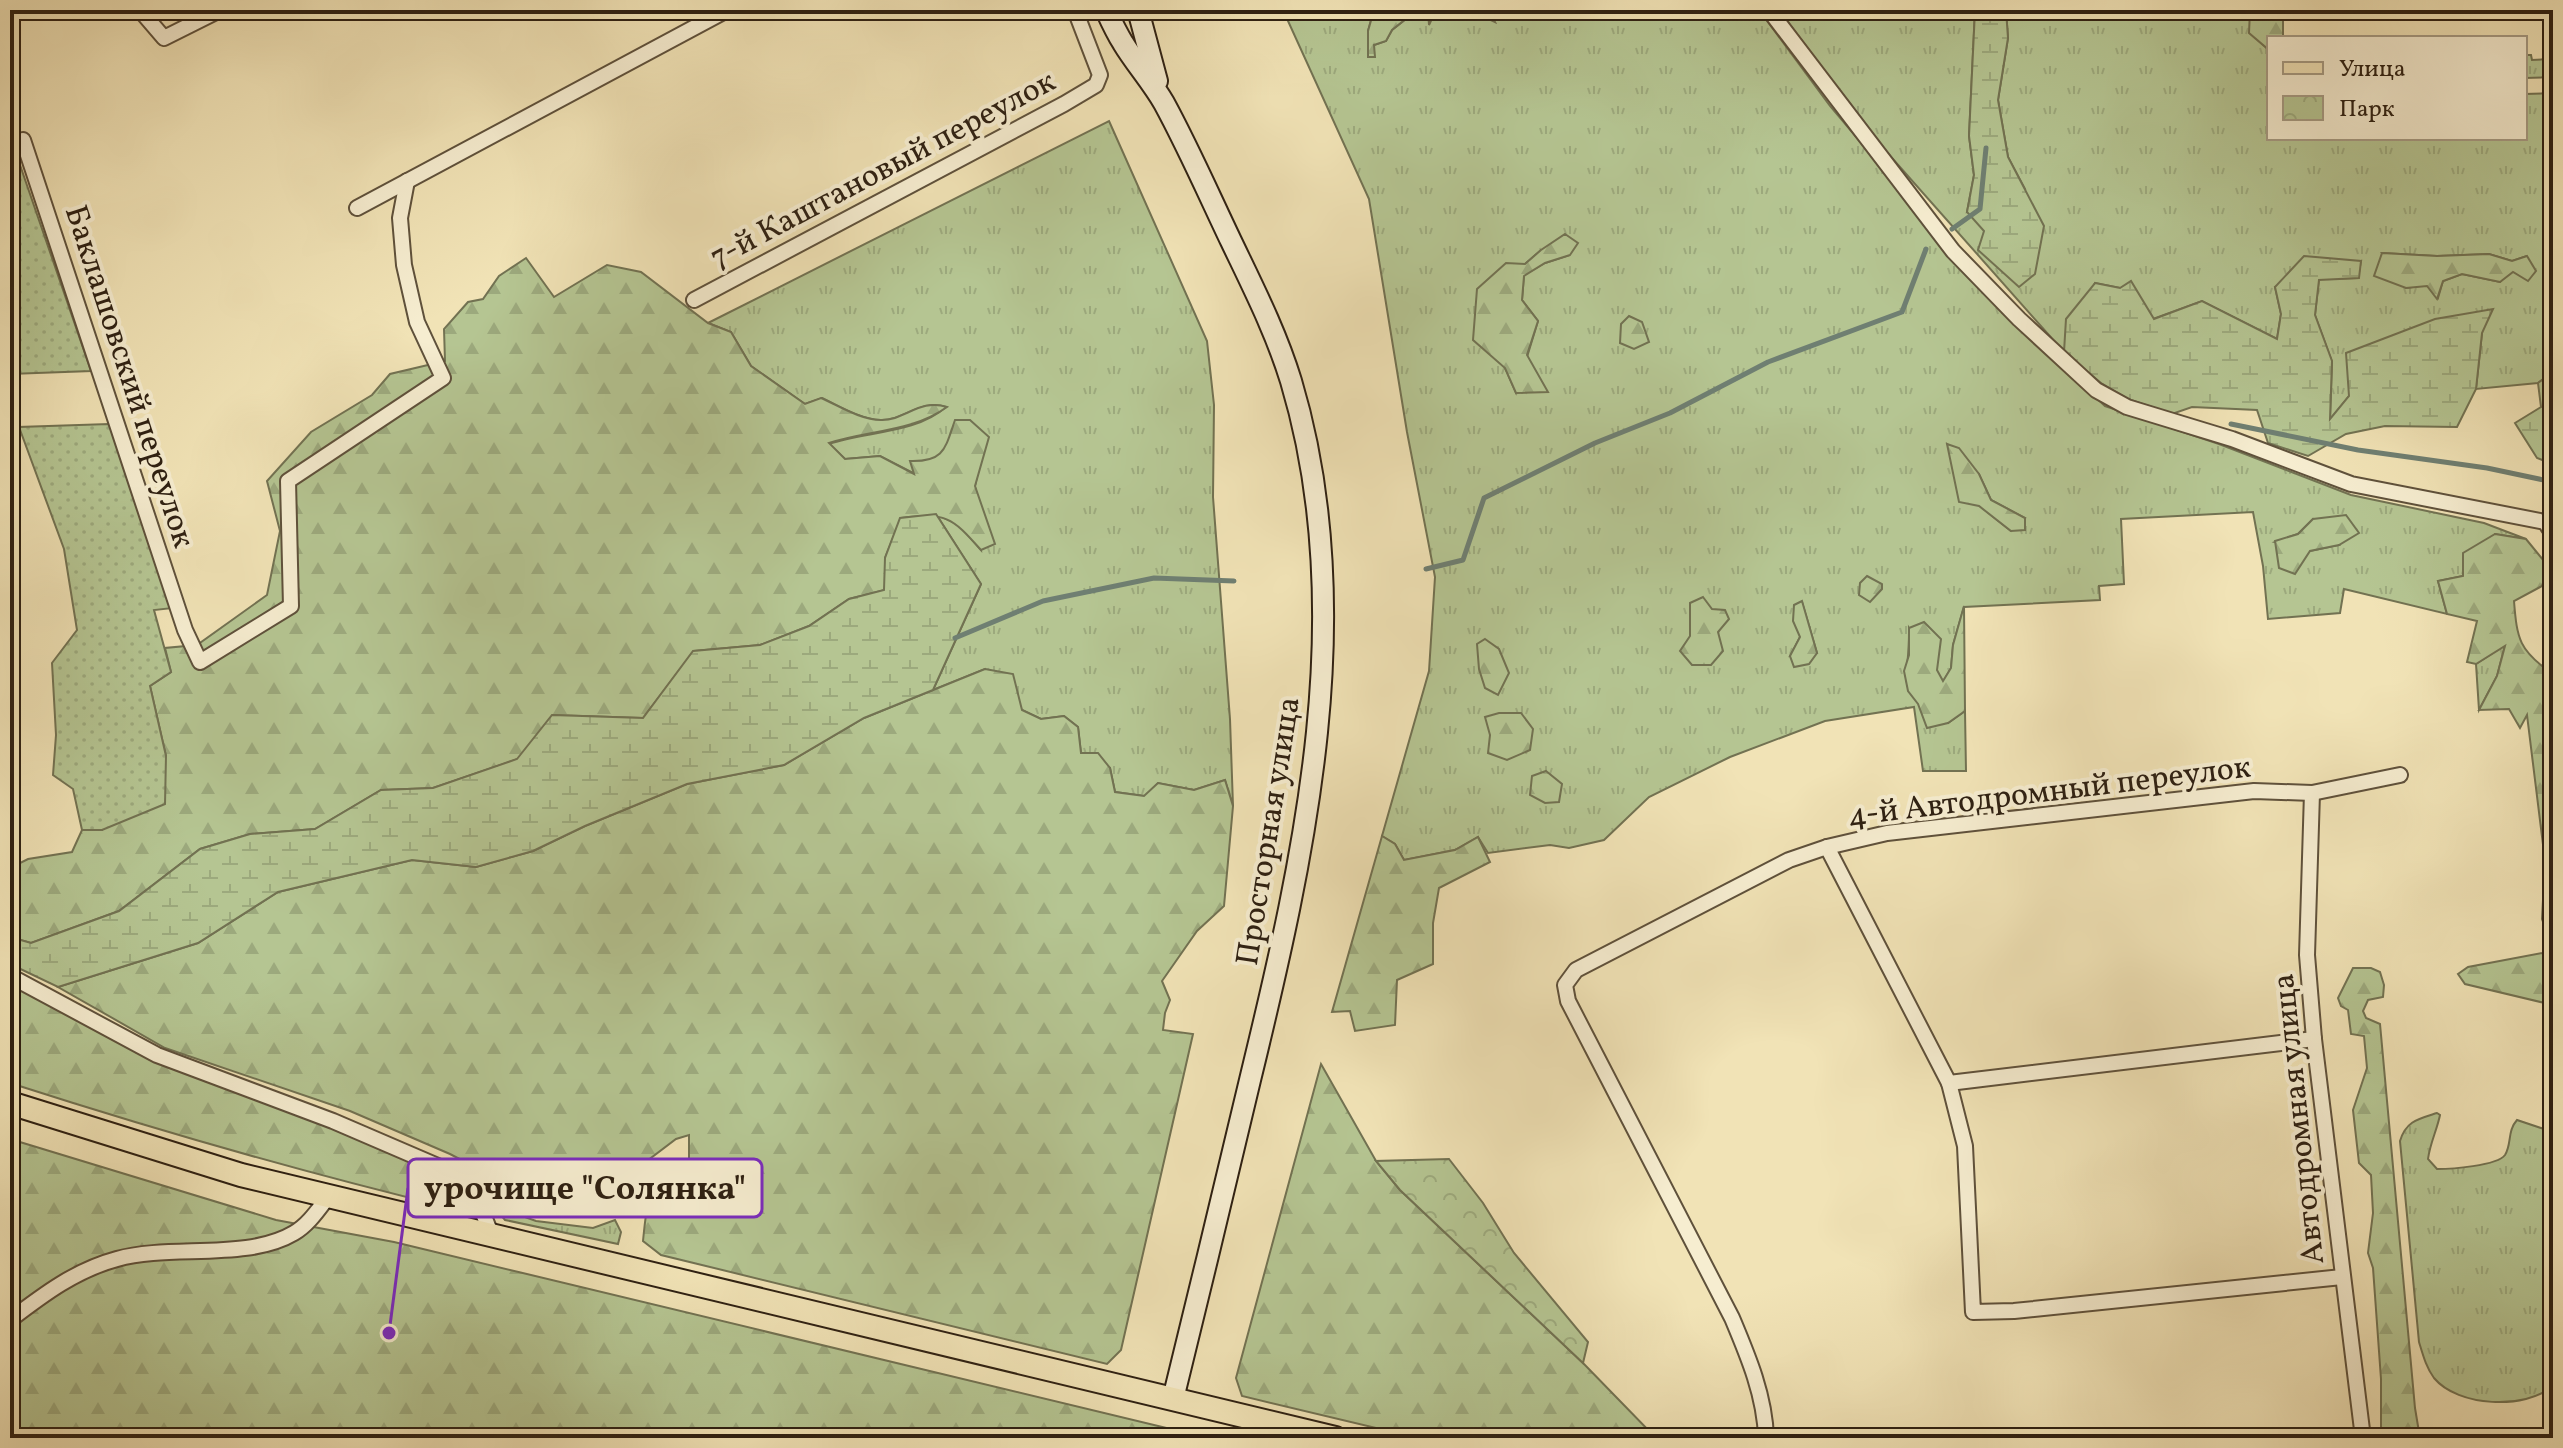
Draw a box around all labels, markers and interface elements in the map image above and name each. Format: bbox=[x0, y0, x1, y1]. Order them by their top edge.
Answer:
legend bbox=[2267, 36, 2527, 140]
text: Улица bbox=[2339, 53, 2406, 87]
street label: 7-й Каштановый переулок bbox=[703, 61, 1064, 281]
text: Парк bbox=[2339, 93, 2395, 127]
street label: Баклашовский переулок bbox=[52, 200, 204, 554]
street label: Просторная улица bbox=[1227, 694, 1313, 969]
street label: 4-й Автодромный переулок bbox=[1845, 746, 2253, 840]
street label: Автодромная улица bbox=[2263, 971, 2337, 1266]
callout: урочище "Солянка" bbox=[408, 1159, 762, 1217]
text: урочище "Солянка" bbox=[424, 1167, 746, 1214]

